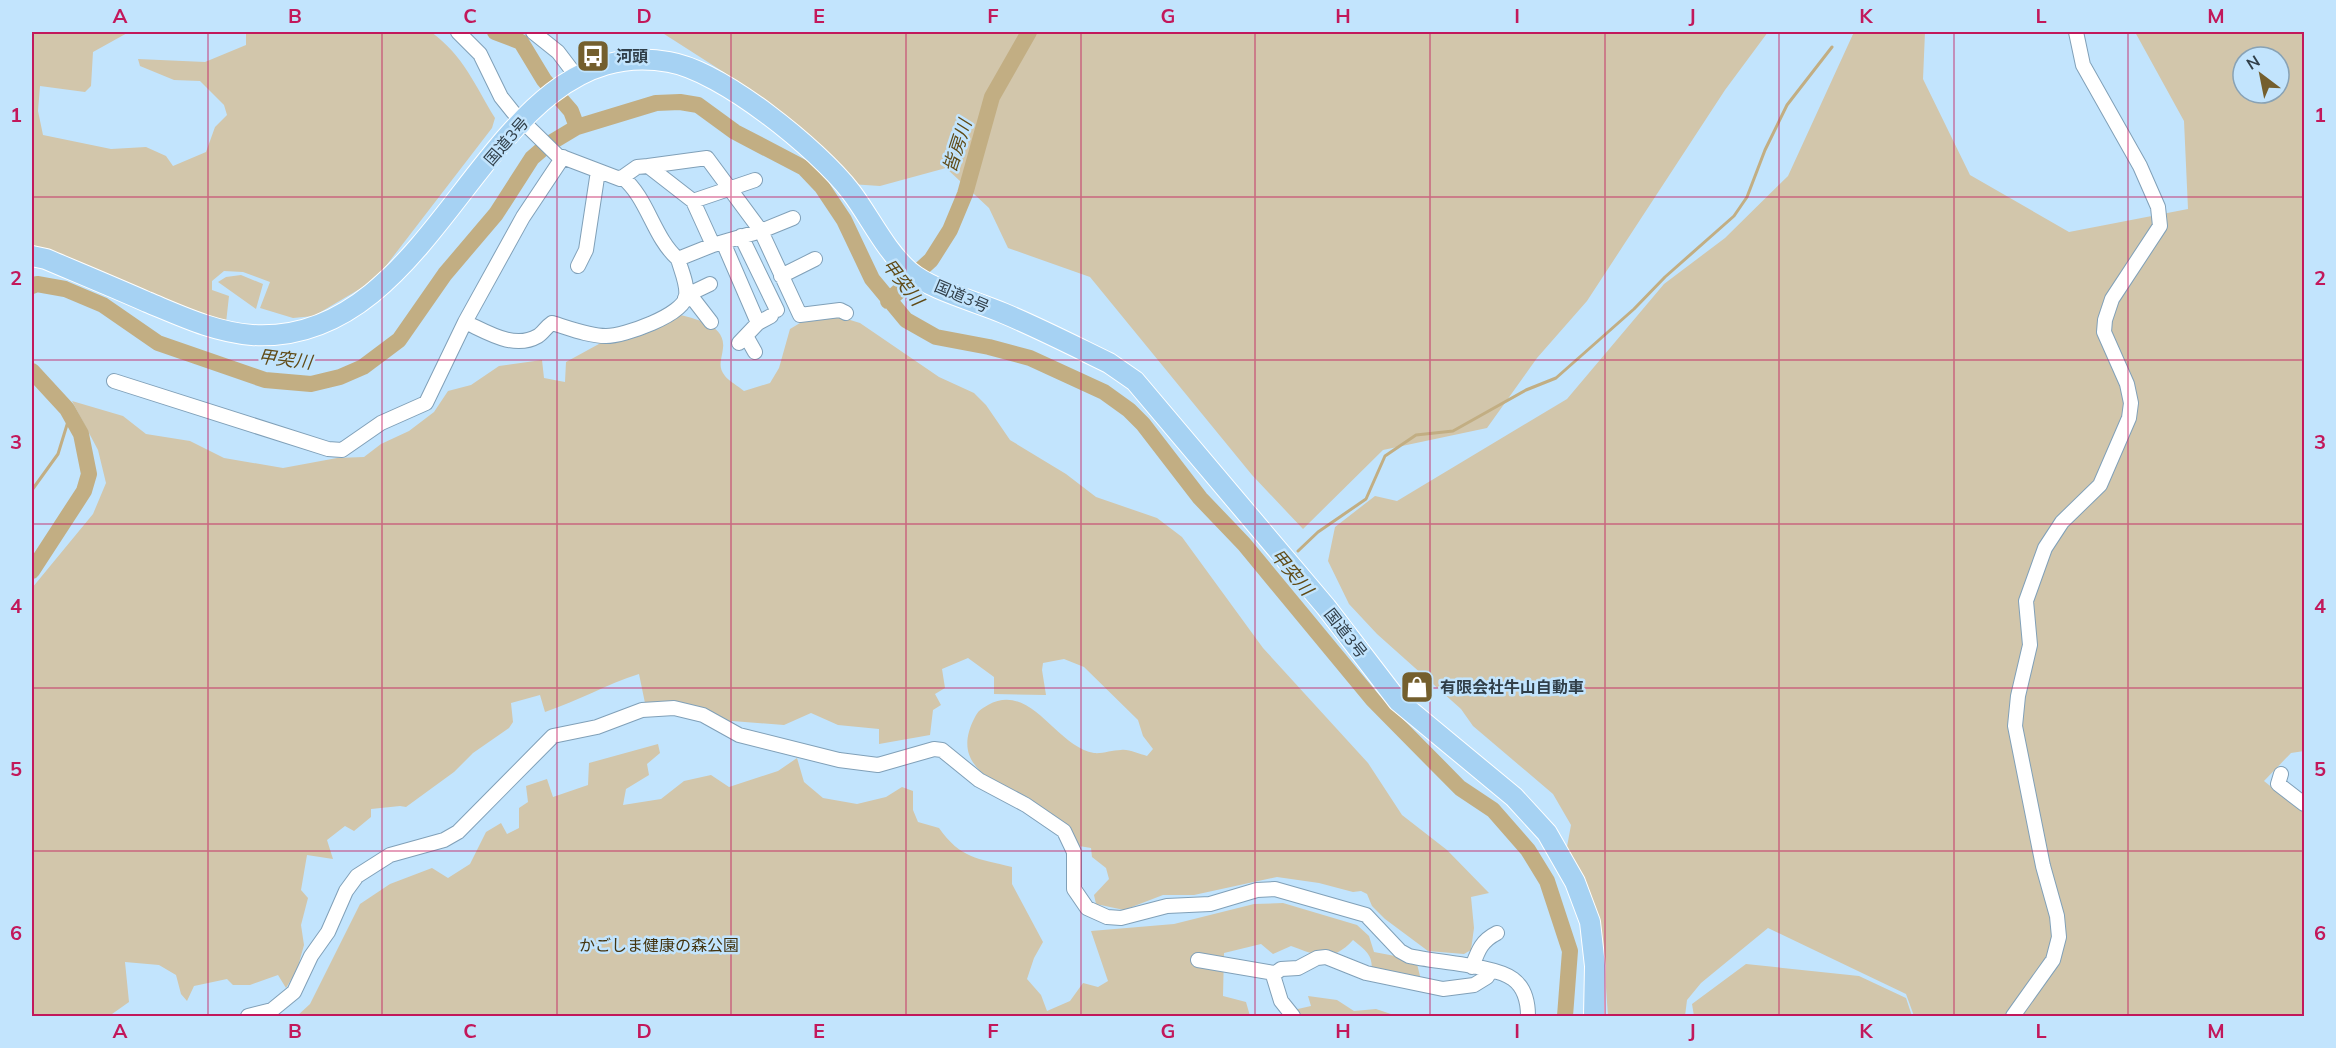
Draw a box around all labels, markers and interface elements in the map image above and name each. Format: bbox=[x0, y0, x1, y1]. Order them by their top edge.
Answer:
text: A bbox=[113, 3, 128, 28]
text: B bbox=[288, 3, 302, 28]
text: C bbox=[463, 3, 477, 28]
text: D bbox=[636, 3, 652, 28]
text: E bbox=[813, 3, 825, 28]
text: F bbox=[987, 3, 999, 28]
text: G bbox=[1161, 3, 1175, 28]
text: H bbox=[1335, 3, 1351, 28]
text: I bbox=[1514, 3, 1520, 28]
text: J bbox=[1688, 3, 1696, 28]
text: K bbox=[1859, 3, 1873, 28]
text: L bbox=[2035, 3, 2047, 28]
text: M bbox=[2207, 3, 2225, 28]
bus stop icon: 河頭 bbox=[575, 38, 611, 74]
north arrow bbox=[2231, 45, 2291, 105]
place label: 河頭 bbox=[616, 46, 648, 66]
text: N bbox=[2243, 51, 2263, 74]
text: 1 bbox=[10, 102, 22, 127]
text: 1 bbox=[2314, 102, 2326, 127]
street label: 国道3号 bbox=[480, 113, 532, 169]
water label: 皆房川 bbox=[938, 115, 977, 175]
water label: 甲突川 bbox=[877, 254, 930, 312]
text: 2 bbox=[10, 265, 22, 290]
text: 2 bbox=[2314, 265, 2326, 290]
street label: 国道3号 bbox=[932, 276, 992, 316]
water label: 甲突川 bbox=[257, 344, 315, 374]
text: 3 bbox=[10, 429, 22, 454]
text: 3 bbox=[2314, 429, 2326, 454]
water label: 甲突川 bbox=[1266, 544, 1319, 602]
text: 4 bbox=[10, 593, 22, 618]
text: 4 bbox=[2314, 593, 2326, 618]
street label: 国道3号 bbox=[1320, 604, 1372, 662]
shop icon: 有限会社牛山自動車 bbox=[1399, 669, 1435, 705]
place label: 有限会社牛山自動車 bbox=[1440, 677, 1584, 697]
text: 5 bbox=[10, 756, 22, 781]
text: 5 bbox=[2314, 756, 2326, 781]
text: 6 bbox=[10, 920, 22, 945]
text: 6 bbox=[2314, 920, 2326, 945]
park label: かごしま健康の森公園 bbox=[579, 935, 739, 955]
text: A bbox=[113, 1018, 128, 1043]
text: B bbox=[288, 1018, 302, 1043]
text: C bbox=[463, 1018, 477, 1043]
text: D bbox=[636, 1018, 652, 1043]
text: E bbox=[813, 1018, 825, 1043]
text: F bbox=[987, 1018, 999, 1043]
text: G bbox=[1161, 1018, 1175, 1043]
text: H bbox=[1335, 1018, 1351, 1043]
text: I bbox=[1514, 1018, 1520, 1043]
text: J bbox=[1688, 1018, 1696, 1043]
text: K bbox=[1859, 1018, 1873, 1043]
text: L bbox=[2035, 1018, 2047, 1043]
text: M bbox=[2207, 1018, 2225, 1043]

